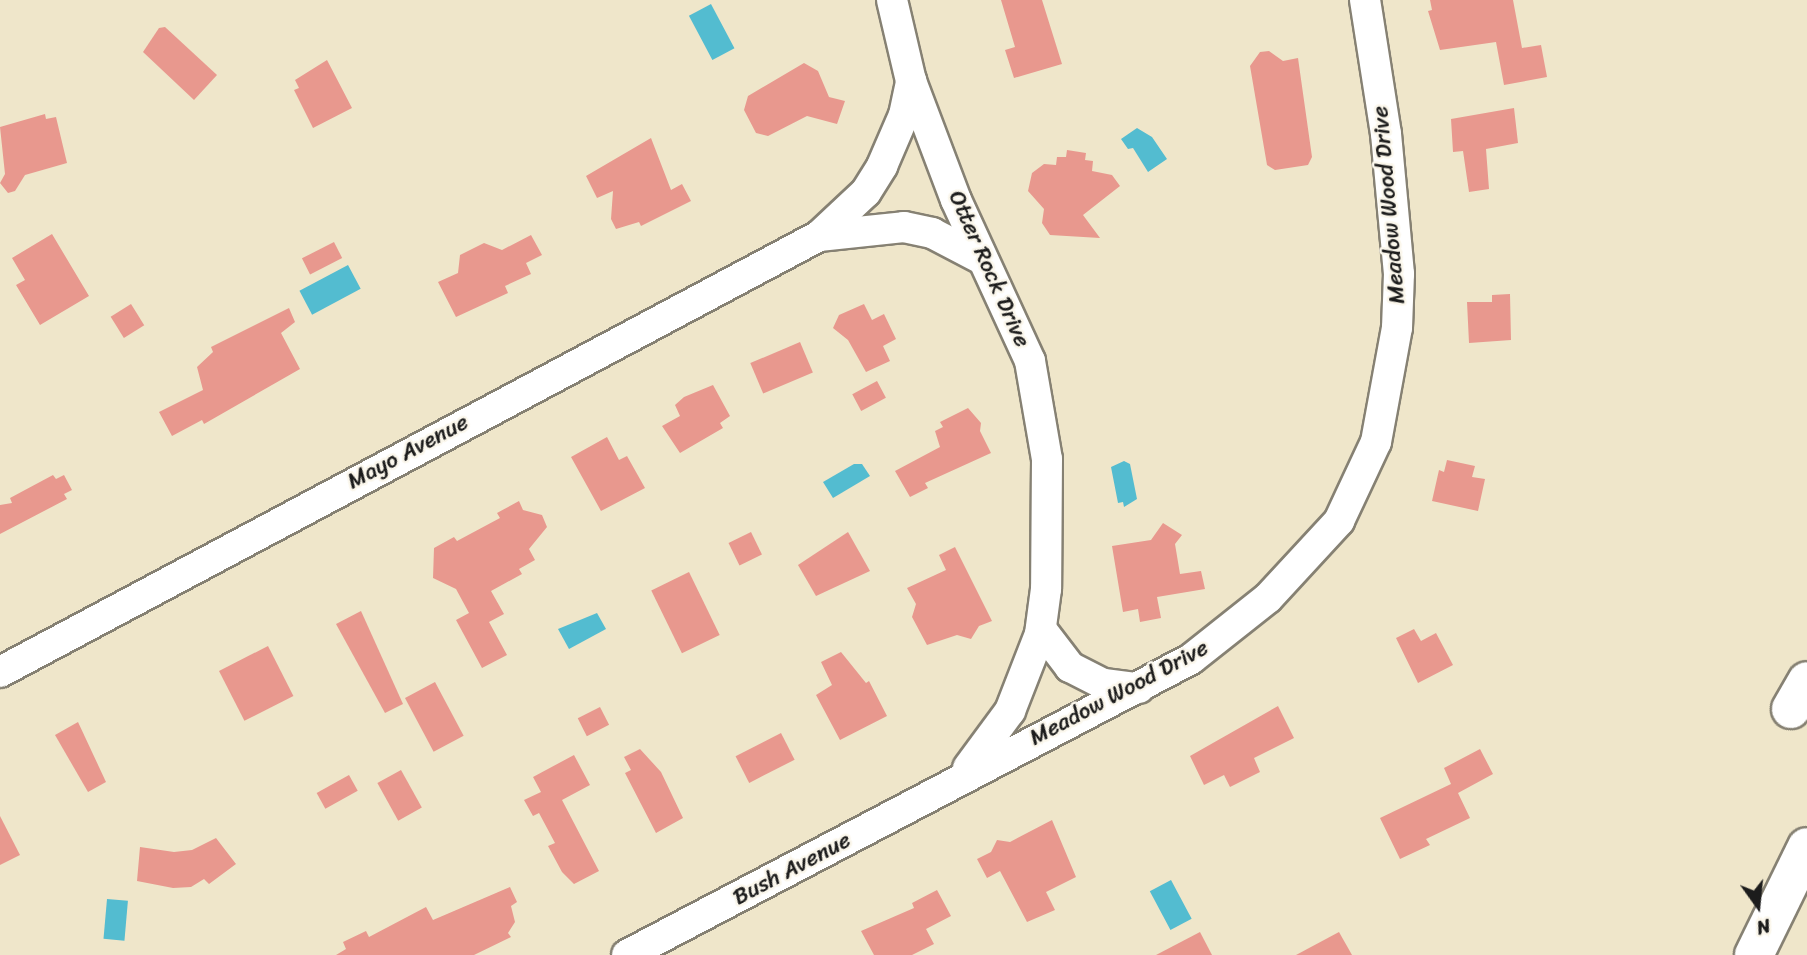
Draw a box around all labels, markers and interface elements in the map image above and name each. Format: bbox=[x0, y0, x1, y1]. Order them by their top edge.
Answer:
street label: Meadow Wood Drive bbox=[1367, 105, 1411, 305]
street label: Otter Rock Drive bbox=[942, 186, 1036, 352]
street label: Mayo Avenue bbox=[343, 409, 473, 495]
street label: Meadow Wood Drive bbox=[1025, 634, 1213, 752]
street label: Bush Avenue bbox=[729, 827, 855, 911]
north arrow bbox=[1723, 871, 1793, 941]
text: N bbox=[1753, 909, 1774, 944]

